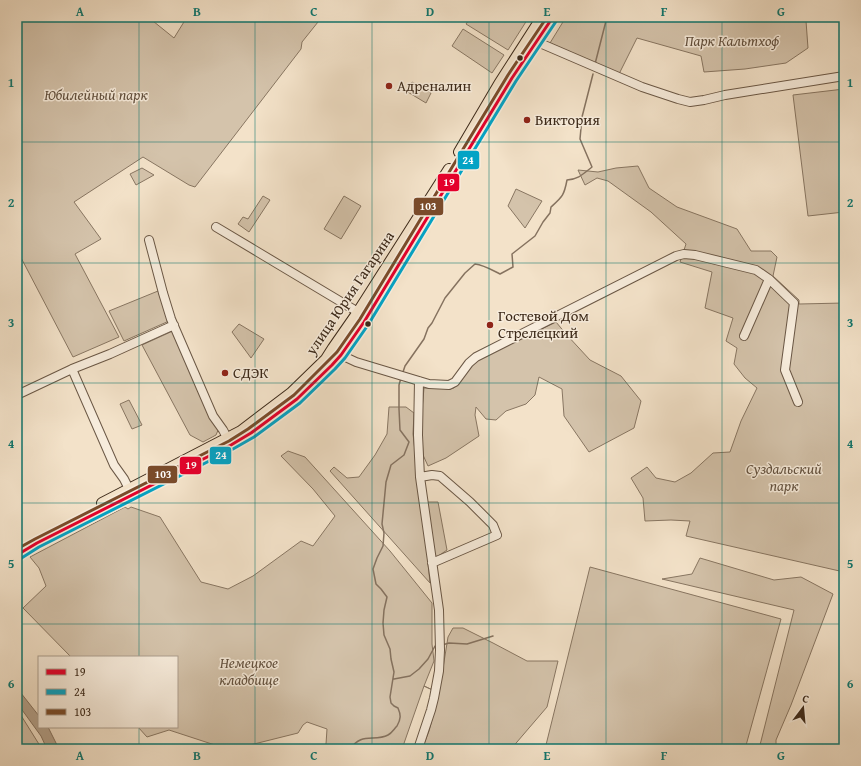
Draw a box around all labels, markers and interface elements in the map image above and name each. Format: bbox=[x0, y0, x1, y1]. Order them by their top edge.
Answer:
text: A bbox=[76, 2, 85, 21]
text: B bbox=[193, 2, 201, 21]
text: C bbox=[310, 2, 318, 21]
text: D bbox=[426, 2, 434, 21]
text: E bbox=[544, 2, 551, 21]
text: F bbox=[661, 2, 668, 21]
text: G bbox=[777, 2, 785, 21]
park label: Парк Кальтхоф bbox=[685, 30, 779, 51]
unlabelled marker bbox=[515, 53, 525, 63]
text: 1 bbox=[8, 73, 14, 92]
text: 1 bbox=[847, 73, 853, 92]
place label: Адреналин bbox=[397, 75, 471, 96]
marker: Адреналин bbox=[384, 81, 394, 91]
park label: Юбилейный парк bbox=[44, 84, 148, 105]
place label: Виктория bbox=[535, 109, 600, 130]
marker: Виктория bbox=[522, 115, 532, 125]
line badge: 24 bbox=[457, 150, 480, 170]
text: 24 bbox=[462, 152, 474, 168]
line badge: 19 bbox=[437, 173, 460, 192]
text: 19 bbox=[443, 174, 455, 190]
text: 2 bbox=[8, 193, 15, 212]
text: 2 bbox=[847, 193, 854, 212]
line badge: 103 bbox=[413, 197, 444, 216]
text: 103 bbox=[419, 198, 437, 214]
street label: улица Юрия Гагарина bbox=[300, 226, 399, 360]
place label: Гостевой Дом Стрелецкий bbox=[498, 305, 589, 343]
text: 3 bbox=[8, 313, 14, 332]
text: 3 bbox=[847, 313, 853, 332]
unlabelled marker bbox=[363, 319, 373, 329]
marker: Гостевой Дом Стрелецкий bbox=[485, 320, 495, 330]
place label: СДЭК bbox=[233, 362, 269, 383]
marker: СДЭК bbox=[220, 368, 230, 378]
text: 4 bbox=[8, 434, 15, 453]
text: 4 bbox=[847, 434, 854, 453]
line badge: 24 bbox=[209, 446, 232, 465]
text: 24 bbox=[215, 447, 227, 463]
line badge: 19 bbox=[179, 456, 202, 475]
text: 19 bbox=[185, 457, 197, 473]
park label: Суздальский парк bbox=[746, 458, 822, 496]
line badge: 103 bbox=[147, 465, 178, 484]
text: 103 bbox=[154, 466, 172, 482]
text: 5 bbox=[8, 554, 15, 573]
text: 5 bbox=[847, 554, 854, 573]
park label: Немецкое кладбище bbox=[219, 652, 279, 690]
legend bbox=[38, 656, 178, 728]
text: 19 bbox=[74, 663, 86, 680]
text: 6 bbox=[8, 674, 15, 693]
text: 6 bbox=[847, 674, 854, 693]
text: 24 bbox=[74, 683, 86, 700]
north arrow bbox=[783, 688, 823, 728]
text: С bbox=[801, 690, 811, 707]
text: 103 bbox=[74, 703, 92, 720]
text: A bbox=[76, 746, 85, 765]
text: B bbox=[193, 746, 201, 765]
text: C bbox=[310, 746, 318, 765]
text: D bbox=[426, 746, 434, 765]
text: E bbox=[544, 746, 551, 765]
text: F bbox=[661, 746, 668, 765]
text: G bbox=[777, 746, 785, 765]

